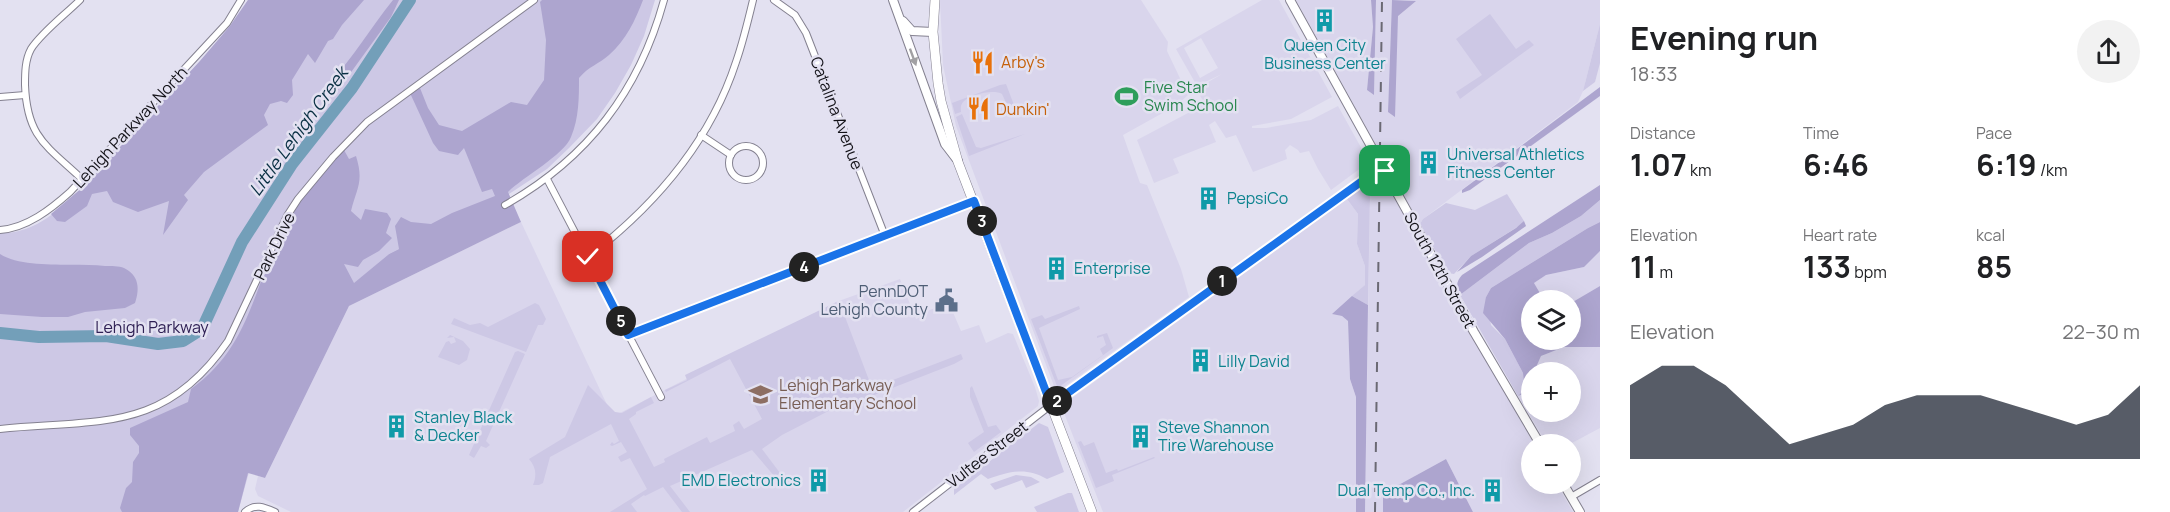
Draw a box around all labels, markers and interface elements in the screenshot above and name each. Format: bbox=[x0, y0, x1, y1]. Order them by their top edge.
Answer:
building icon: Queen City Business Center bbox=[1312, 7, 1338, 33]
text: Evening run bbox=[1630, 15, 1818, 60]
button: share bbox=[2077, 20, 2140, 83]
place label: Queen City Business Center bbox=[1264, 34, 1386, 74]
one-way arrow bbox=[909, 48, 919, 66]
restaurant icon: Arby's bbox=[970, 49, 996, 75]
place label: Arby's bbox=[1001, 51, 1045, 73]
street label: Catalina Avenue bbox=[805, 53, 869, 173]
water label: Little Lehigh Creek bbox=[243, 59, 355, 200]
text: 18:33 bbox=[1630, 60, 1678, 87]
street label: Lehigh Parkway North bbox=[68, 61, 192, 193]
place label: Five Star Swim School bbox=[1144, 76, 1238, 116]
sports icon: Five Star Swim School bbox=[1113, 83, 1139, 109]
restaurant icon: Dunkin' bbox=[965, 96, 991, 122]
place label: Dunkin' bbox=[996, 98, 1050, 120]
text: Distance bbox=[1630, 122, 1696, 144]
text: Time bbox=[1803, 122, 1839, 144]
text: Pace bbox=[1976, 122, 2012, 144]
place label: Universal Athletics Fitness Center bbox=[1447, 143, 1585, 183]
text: 1.07 bbox=[1630, 144, 1687, 185]
text: 6:46 bbox=[1803, 144, 1869, 185]
text: 6:19 bbox=[1976, 144, 2037, 185]
pin bbox=[1359, 145, 1410, 196]
building icon: Universal Athletics Fitness Center bbox=[1416, 150, 1442, 176]
icon: arrive bbox=[1368, 154, 1401, 187]
text: km bbox=[1687, 159, 1712, 181]
text: /km bbox=[2037, 159, 2068, 181]
building icon: PepsiCo bbox=[1196, 185, 1222, 211]
place label: PepsiCo bbox=[1227, 187, 1288, 209]
pin: 3 bbox=[967, 206, 997, 236]
street label: South 12th Street bbox=[1399, 208, 1481, 332]
street label: Park Drive bbox=[248, 209, 300, 283]
text: 3 bbox=[977, 210, 987, 232]
text: Elevation bbox=[1630, 224, 1698, 246]
text: Heart rate bbox=[1803, 224, 1877, 246]
text: kcal bbox=[1976, 224, 2005, 246]
pin bbox=[562, 231, 613, 282]
icon: check bbox=[571, 240, 604, 273]
text: 11 bbox=[1630, 246, 1656, 287]
text: 133 bbox=[1803, 246, 1851, 287]
text: 85 bbox=[1976, 246, 2012, 287]
pin: 4 bbox=[789, 252, 819, 282]
building icon: Enterprise bbox=[1043, 255, 1069, 281]
text: 4 bbox=[799, 256, 809, 278]
place label: Enterprise bbox=[1074, 257, 1151, 279]
text: m bbox=[1656, 261, 1673, 283]
text: bpm bbox=[1851, 261, 1887, 283]
pin: 1 bbox=[1207, 266, 1237, 296]
text: 1 bbox=[1218, 270, 1226, 292]
place label: PennDOT Lehigh County bbox=[821, 280, 929, 320]
public building icon: PennDOT Lehigh County bbox=[933, 287, 959, 313]
map controls bbox=[1521, 290, 1581, 494]
button: layers bbox=[1521, 290, 1581, 350]
pin: 5 bbox=[606, 306, 636, 336]
text: 5 bbox=[616, 310, 626, 332]
park label: Lehigh Parkway bbox=[95, 316, 209, 338]
text: Elevation bbox=[1630, 318, 1714, 345]
text: 22–30 m bbox=[2062, 318, 2140, 345]
building icon: Lilly David bbox=[1187, 348, 1213, 374]
place label: Lilly David bbox=[1218, 350, 1290, 372]
button: + bbox=[1521, 362, 1581, 422]
place label: Lehigh Parkway Elementary School bbox=[779, 374, 917, 414]
school or university icon: Lehigh Parkway Elementary School bbox=[748, 381, 774, 407]
pin: 2 bbox=[1042, 386, 1072, 416]
text: 2 bbox=[1052, 390, 1062, 412]
place label: Stanley Black & Decker bbox=[414, 406, 514, 446]
building icon: Stanley Black & Decker bbox=[383, 413, 409, 439]
street label: Vultee Street bbox=[942, 415, 1032, 493]
place label: Steve Shannon Tire Warehouse bbox=[1158, 416, 1274, 456]
building icon: Steve Shannon Tire Warehouse bbox=[1127, 423, 1153, 449]
button: − bbox=[1521, 434, 1581, 494]
building icon: EMD Electronics bbox=[806, 467, 832, 493]
place label: EMD Electronics bbox=[681, 469, 801, 491]
building icon: Dual Temp Co., Inc. bbox=[1480, 477, 1506, 503]
place label: Dual Temp Co., Inc. bbox=[1337, 479, 1475, 501]

